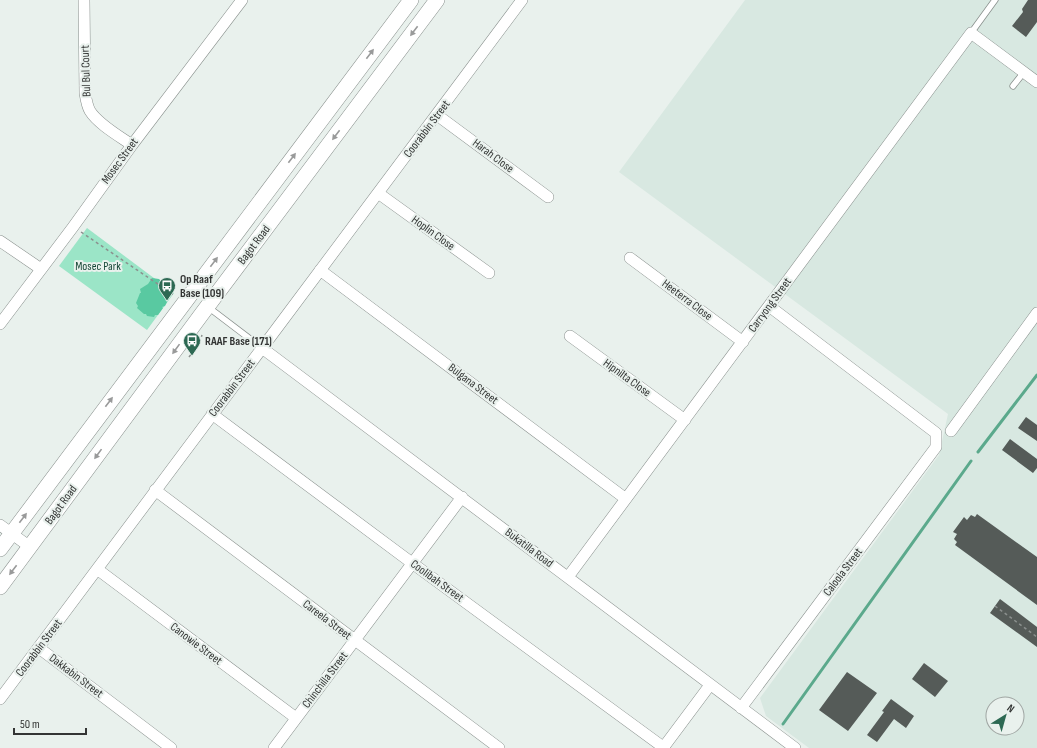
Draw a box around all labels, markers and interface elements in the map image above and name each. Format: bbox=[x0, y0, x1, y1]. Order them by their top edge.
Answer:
one-way arrow bbox=[410, 26, 418, 37]
street label: Bul Bul Court bbox=[78, 44, 94, 97]
one-way arrow bbox=[366, 49, 374, 60]
street label: Coorabbin Street bbox=[401, 97, 454, 161]
one-way arrow bbox=[331, 129, 340, 140]
street label: Mosec Street bbox=[98, 135, 142, 187]
street label: Harah Close bbox=[469, 136, 517, 176]
one-way arrow bbox=[288, 153, 296, 164]
street label: Hoplin Close bbox=[408, 212, 458, 254]
street label: Bagot Road bbox=[234, 222, 274, 268]
one-way arrow bbox=[210, 257, 218, 267]
park label: Mosec Park bbox=[75, 259, 121, 274]
place label: Op Raaf Base (109) bbox=[180, 272, 224, 301]
street label: Carryong Street bbox=[745, 274, 795, 335]
bus stop icon: Op Raaf Base (109) bbox=[157, 276, 177, 301]
street label: Heeterra Close bbox=[659, 276, 715, 324]
bus stop icon: RAAF Base (171) bbox=[182, 331, 202, 356]
place label: RAAF Base (171) bbox=[205, 334, 272, 349]
one-way arrow bbox=[172, 344, 180, 355]
street label: Coorabbin Street bbox=[206, 356, 259, 420]
street label: Hipnilta Close bbox=[600, 356, 654, 400]
street label: Bulgana Street bbox=[445, 360, 501, 408]
one-way arrow bbox=[105, 397, 113, 408]
one-way arrow bbox=[95, 449, 103, 459]
street label: Bagot Road bbox=[42, 482, 80, 528]
one-way arrow bbox=[19, 512, 27, 523]
street label: Bukatilla Road bbox=[502, 525, 556, 571]
street label: Caloola Street bbox=[820, 545, 866, 599]
street label: Coolibah Street bbox=[407, 557, 467, 606]
one-way arrow bbox=[9, 564, 17, 575]
street label: Careela Street bbox=[300, 597, 355, 643]
street label: Coorabbin Street bbox=[13, 616, 66, 680]
street label: Canowie Street bbox=[167, 620, 225, 669]
street label: Chinchilla Street bbox=[299, 649, 351, 711]
street label: Dakkabin Street bbox=[46, 651, 106, 701]
north arrow bbox=[985, 696, 1025, 736]
text: N bbox=[1004, 701, 1017, 715]
scale bar bbox=[14, 710, 86, 736]
text: 50 m bbox=[20, 717, 40, 732]

